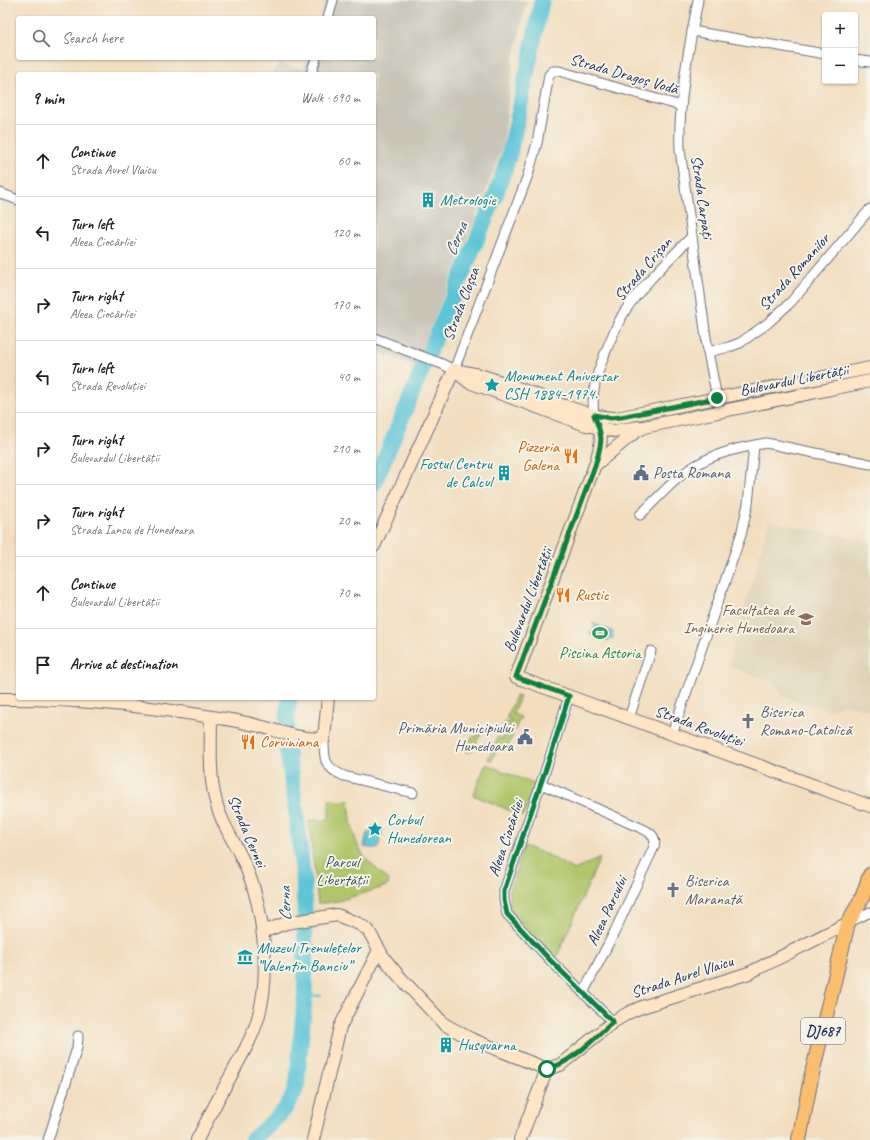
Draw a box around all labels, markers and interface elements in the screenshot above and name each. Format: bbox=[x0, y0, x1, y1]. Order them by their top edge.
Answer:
map controls bbox=[822, 12, 858, 84]
button: + bbox=[822, 12, 858, 48]
search box bbox=[16, 16, 376, 60]
icon: search bbox=[30, 27, 52, 49]
text: Search here bbox=[62, 29, 123, 48]
button: − bbox=[822, 48, 858, 84]
street label: Strada Dragoș Vodă bbox=[568, 49, 682, 100]
text: 9 min bbox=[32, 88, 64, 109]
text: Walk · 690 m bbox=[301, 90, 360, 106]
text: Continue bbox=[70, 143, 115, 162]
icon: ahead bbox=[32, 150, 54, 172]
text: 60 m bbox=[338, 153, 360, 169]
street label: Strada Carpați bbox=[686, 154, 718, 242]
text: Strada Aurel Vlaicu bbox=[70, 162, 156, 178]
place label: Metrologie bbox=[440, 190, 498, 210]
building icon: Metrologie bbox=[419, 191, 437, 209]
text: Turn left bbox=[70, 215, 113, 234]
water label: Cerna bbox=[440, 217, 473, 259]
icon: left bbox=[32, 222, 54, 244]
text: 120 m bbox=[332, 225, 360, 241]
street label: Strada Romanilor bbox=[754, 228, 835, 315]
street label: Strada Crișan bbox=[610, 232, 677, 305]
text: Aleea Ciocârliei bbox=[70, 234, 135, 250]
street label: Strada Cloșca bbox=[438, 264, 484, 343]
text: Turn right bbox=[70, 287, 123, 306]
icon: right bbox=[32, 294, 54, 316]
text: 170 m bbox=[332, 297, 360, 313]
text: Aleea Ciocârliei bbox=[70, 306, 135, 322]
text: Turn left bbox=[70, 359, 113, 378]
street label: Bulevardul Libertății bbox=[738, 359, 852, 400]
icon: left bbox=[32, 366, 54, 388]
place label: Monument Aniversar CSH 1884-1974. bbox=[504, 366, 619, 404]
text: 40 m bbox=[338, 369, 360, 385]
place icon: Monument Aniversar CSH 1884-1974. bbox=[483, 376, 501, 394]
text: Strada Revoluției bbox=[70, 378, 145, 394]
route end bbox=[708, 389, 726, 407]
text: Turn right bbox=[70, 431, 123, 450]
place label: Pizzeria Galena bbox=[517, 437, 560, 475]
icon: right bbox=[32, 438, 54, 460]
text: 210 m bbox=[332, 441, 360, 457]
restaurant icon: Pizzeria Galena bbox=[562, 447, 580, 465]
text: Bulevardul Libertății bbox=[70, 450, 159, 466]
place label: Fostul Centru de Calcul bbox=[419, 454, 495, 492]
place label: Posta Romana bbox=[653, 463, 731, 483]
building icon: Fostul Centru de Calcul bbox=[495, 464, 513, 482]
public building icon: Posta Romana bbox=[632, 464, 650, 482]
text: Turn right bbox=[70, 503, 123, 522]
icon: right bbox=[32, 510, 54, 532]
text: 20 m bbox=[338, 513, 360, 529]
text: Strada Iancu de Hunedoara bbox=[70, 522, 194, 538]
street label: Bulevardul Libertății bbox=[499, 543, 558, 655]
text: Continue bbox=[70, 575, 115, 594]
icon: ahead bbox=[32, 582, 54, 604]
text: 70 m bbox=[338, 585, 360, 601]
place label: Rustic bbox=[575, 585, 610, 605]
restaurant icon: Rustic bbox=[554, 586, 572, 604]
text: Bulevardul Libertății bbox=[70, 594, 159, 610]
place label: Facultatea de Inginerie Hunedoara bbox=[684, 600, 796, 638]
school or university icon: Facultatea de Inginerie Hunedoara bbox=[797, 610, 815, 628]
sports icon: Piscina Astoria bbox=[591, 624, 609, 642]
place label: Piscina Astoria bbox=[559, 643, 642, 663]
icon: arrive bbox=[32, 654, 54, 676]
text: Arrive at destination bbox=[70, 655, 177, 674]
street label: Strada Revoluției bbox=[652, 701, 748, 752]
place label: Biserica Romano-Catolică bbox=[760, 702, 854, 740]
church icon: Biserica Romano-Catolică bbox=[739, 712, 757, 730]
place label: Primăria Municipiului Hunedoara bbox=[398, 718, 515, 756]
public building icon: Primăria Municipiului Hunedoara bbox=[516, 728, 534, 746]
place label: Corviniana bbox=[260, 732, 320, 752]
restaurant icon: Corviniana bbox=[239, 733, 257, 751]
street label: Strada Cernei bbox=[223, 792, 272, 872]
street label: Aleea Ciocârliei bbox=[484, 795, 529, 879]
place label: Corbul Hunedorean bbox=[387, 810, 452, 848]
place icon: Corbul Hunedorean bbox=[366, 820, 384, 838]
park label: Parcul Libertății bbox=[316, 852, 370, 890]
street label: Aleea Parcului bbox=[582, 871, 633, 949]
place label: Biserica Maranată bbox=[685, 871, 744, 909]
church icon: Biserica Maranată bbox=[664, 881, 682, 899]
water label: Cerna bbox=[274, 885, 296, 921]
place label: Muzeul Trenulețelor ”Valentin Banciu” bbox=[257, 938, 362, 976]
museum icon: Muzeul Trenulețelor ”Valentin Banciu” bbox=[236, 948, 254, 966]
street label: Strada Aurel Vlaicu bbox=[629, 951, 736, 1003]
road number: DJ687 bbox=[801, 1018, 845, 1044]
place label: Husqvarna bbox=[458, 1035, 517, 1055]
building icon: Husqvarna bbox=[437, 1036, 455, 1054]
route start bbox=[538, 1060, 556, 1078]

